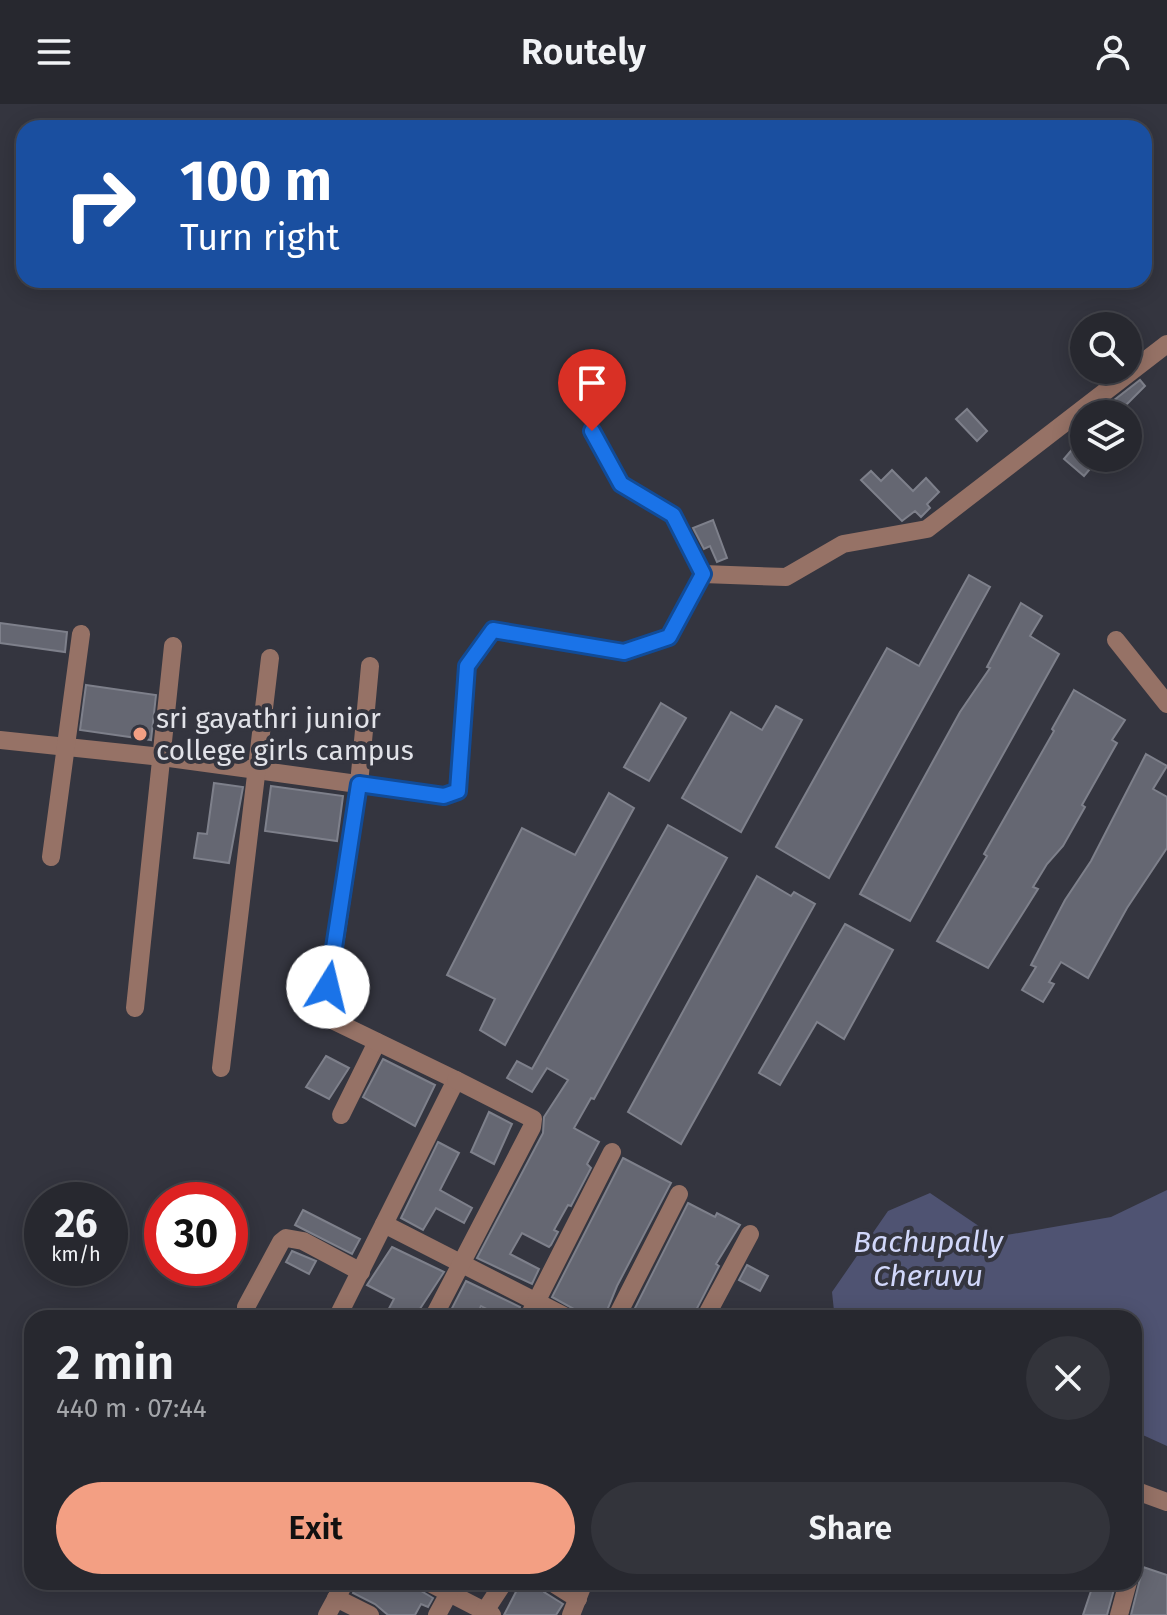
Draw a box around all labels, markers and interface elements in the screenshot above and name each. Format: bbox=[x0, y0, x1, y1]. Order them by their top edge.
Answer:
icon: menu bbox=[32, 30, 76, 74]
text: Routely bbox=[521, 30, 646, 74]
icon: person bbox=[1091, 30, 1135, 74]
text: 100 m bbox=[180, 148, 332, 215]
icon: right bbox=[48, 152, 152, 256]
text: Turn right bbox=[180, 216, 340, 260]
map controls bbox=[1070, 312, 1142, 472]
button: search bbox=[1070, 312, 1142, 384]
pin bbox=[558, 349, 626, 431]
icon: arrive bbox=[570, 361, 614, 405]
button: layers bbox=[1070, 400, 1142, 472]
place label: sri gayathri junior college girls campus bbox=[156, 702, 414, 767]
marker: sri gayathri junior college girls campus bbox=[131, 725, 149, 743]
position arrow bbox=[286, 945, 370, 1029]
speed limit sign: 30 bbox=[144, 1182, 248, 1286]
text: 26 bbox=[54, 1200, 98, 1248]
water label: Bachupally Cheruvu bbox=[853, 1224, 1004, 1294]
text: km/h bbox=[51, 1242, 101, 1266]
text: 2 min bbox=[56, 1334, 174, 1392]
button: close bbox=[1026, 1336, 1110, 1420]
text: 440 m · 07:44 bbox=[56, 1393, 207, 1424]
button: Exit bbox=[56, 1482, 575, 1574]
button: Share bbox=[591, 1482, 1110, 1574]

